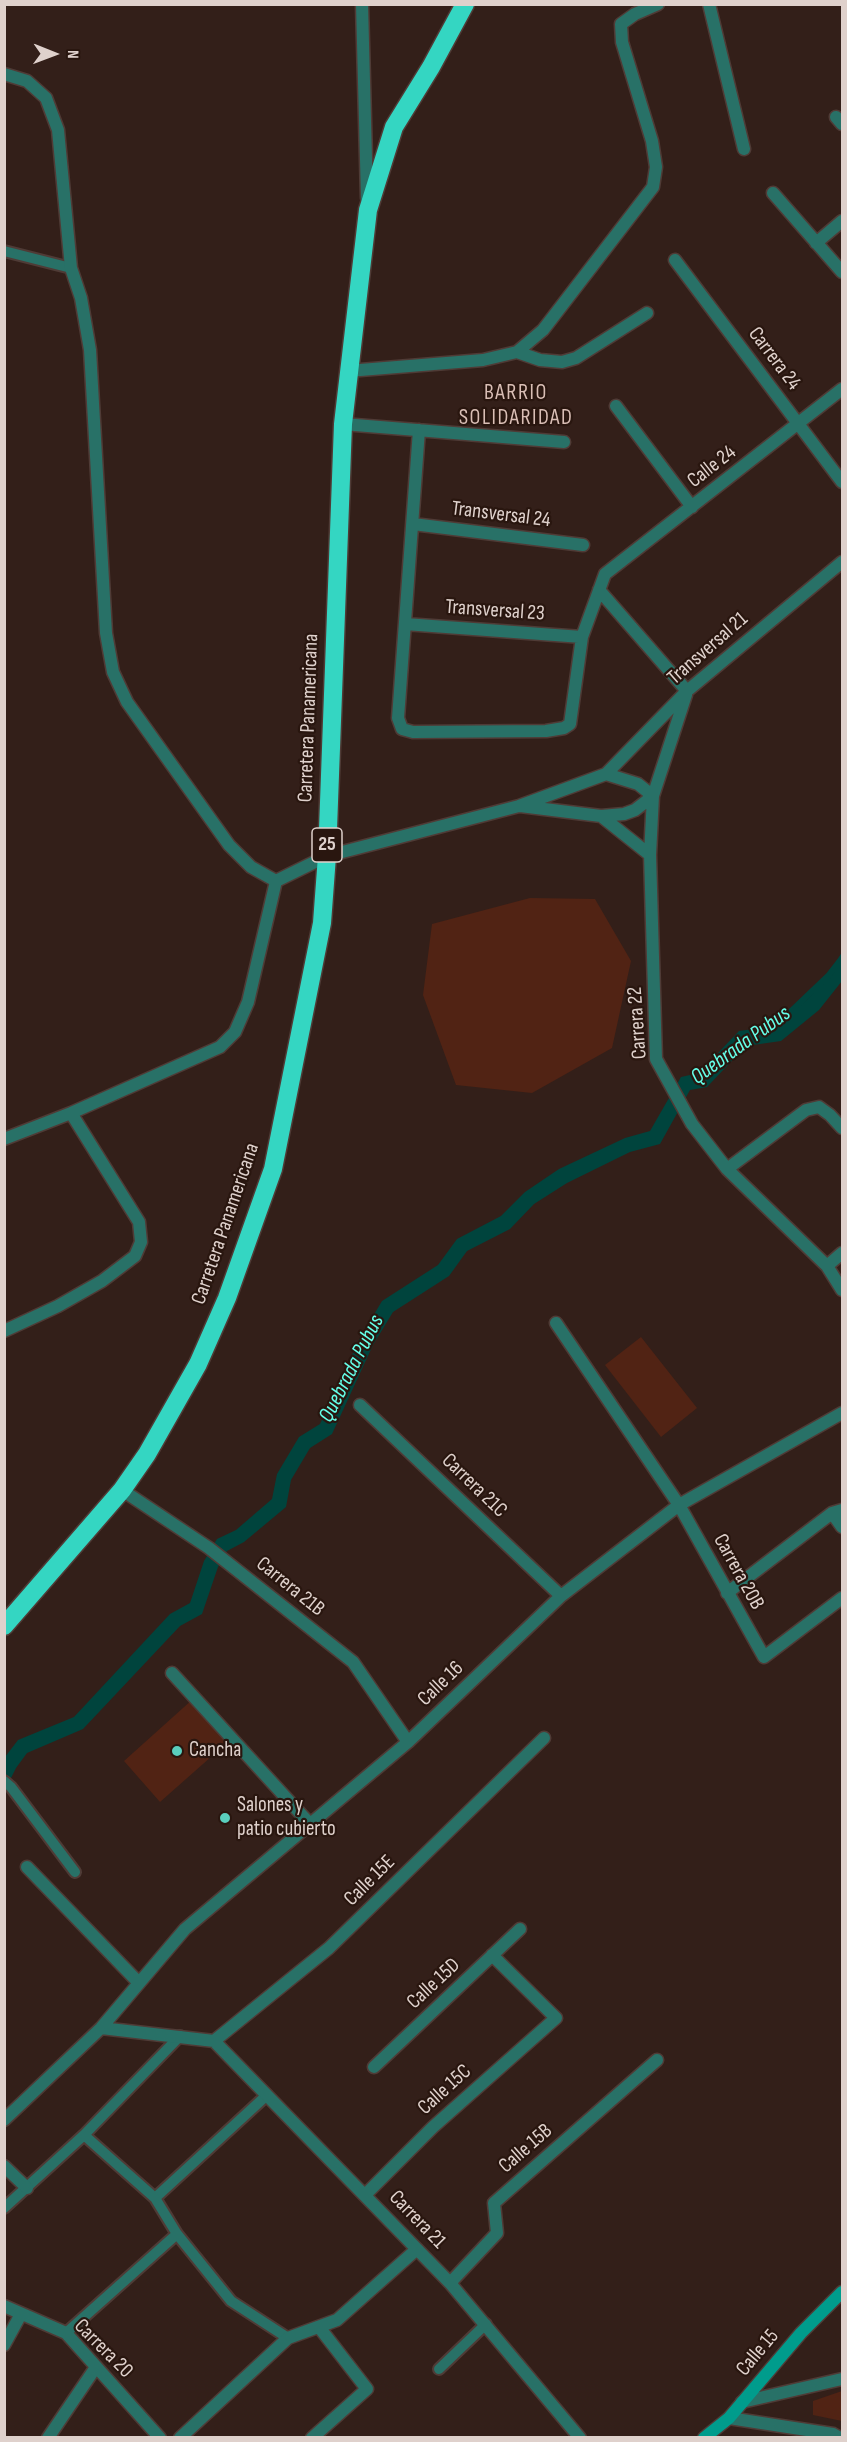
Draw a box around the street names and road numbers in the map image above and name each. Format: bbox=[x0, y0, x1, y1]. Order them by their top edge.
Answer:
street label: Carrera 24 bbox=[742, 322, 806, 396]
street label: Calle 24 bbox=[683, 440, 741, 494]
street label: Transversal 24 bbox=[450, 496, 552, 534]
street label: Transversal 23 bbox=[444, 595, 546, 627]
street label: Transversal 21 bbox=[663, 607, 753, 691]
street label: Carretera Panamericana bbox=[293, 633, 325, 803]
road number: 25 bbox=[312, 828, 342, 862]
street label: Carrera 22 bbox=[623, 986, 653, 1060]
street label: Carretera Panamericana bbox=[187, 1140, 265, 1308]
street label: Carrera 21C bbox=[436, 1449, 512, 1523]
street label: Carrera 20B bbox=[707, 1530, 769, 1614]
street label: Carrera 21B bbox=[251, 1552, 329, 1622]
street label: Calle 16 bbox=[413, 1656, 469, 1712]
street label: Calle 15E bbox=[339, 1850, 401, 1912]
street label: Calle 15D bbox=[402, 1953, 466, 2015]
street label: Calle 15C bbox=[413, 2059, 477, 2121]
street label: Calle 15B bbox=[494, 2119, 558, 2179]
street label: Carrera 21 bbox=[383, 2186, 451, 2254]
street label: Carrera 20 bbox=[68, 2314, 138, 2384]
street label: Calle 15 bbox=[731, 2324, 785, 2382]

